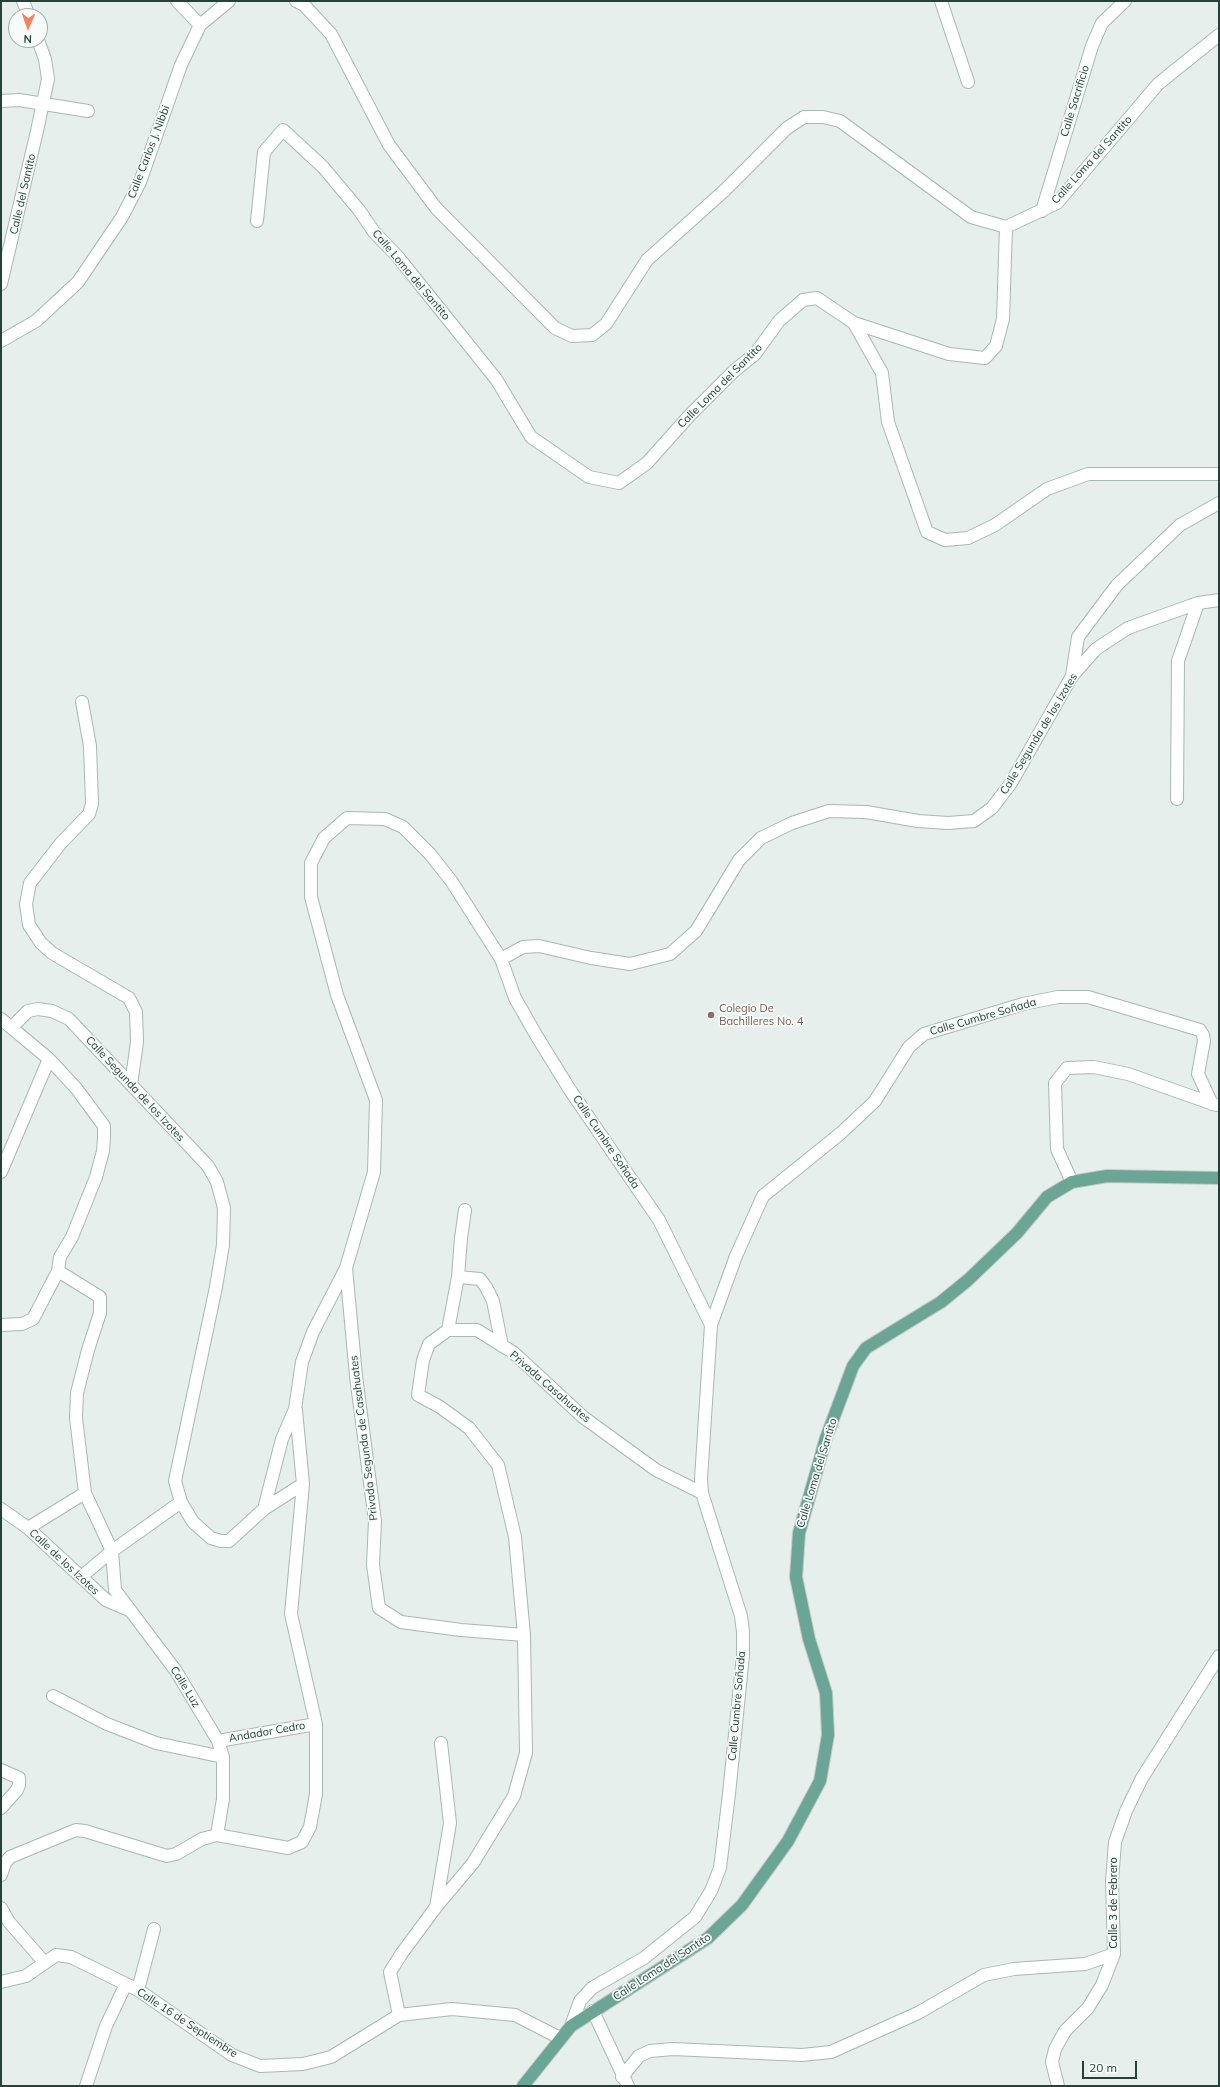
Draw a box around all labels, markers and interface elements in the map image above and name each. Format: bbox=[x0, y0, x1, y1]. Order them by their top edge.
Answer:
north arrow bbox=[8, 8, 48, 48]
text: N bbox=[23, 32, 32, 46]
street label: Calle Sacrificio bbox=[1058, 64, 1092, 138]
street label: Calle Carlos J. Nibbi bbox=[125, 104, 173, 200]
street label: Calle Loma del Santito bbox=[1049, 113, 1135, 207]
street label: Calle del Santito bbox=[7, 152, 39, 236]
street label: Calle Loma del Santito bbox=[369, 227, 453, 323]
street label: Calle Loma del Santito bbox=[675, 341, 765, 431]
street label: Calle Segunda de los Izotes bbox=[998, 671, 1080, 797]
street label: Calle Cumbre Soñada bbox=[928, 995, 1038, 1039]
place label: Colegio De Bachilleres No. 4 bbox=[719, 1002, 803, 1028]
marker: Colegio De Bachilleres No. 4 bbox=[706, 1010, 716, 1020]
street label: Calle Segunda de los Izotes bbox=[83, 1034, 187, 1144]
street label: Calle Cumbre Soñada bbox=[570, 1093, 642, 1191]
street label: Privada Casahuates bbox=[507, 1348, 593, 1426]
street label: Privada Segunda de Casahuates bbox=[347, 1355, 381, 1521]
street label: Calle Loma del Santito bbox=[794, 1417, 840, 1529]
street label: Calle de los Izotes bbox=[26, 1526, 102, 1598]
street label: Calle Cumbre Soñada bbox=[726, 1651, 748, 1761]
street label: Calle Luz bbox=[167, 1664, 203, 1710]
street label: Andador Cedro bbox=[228, 1719, 306, 1745]
street label: Calle 3 de Febrero bbox=[1107, 1857, 1121, 1949]
street label: Calle Loma del Santito bbox=[611, 1930, 713, 2004]
street label: Calle 16 de Septiembre bbox=[134, 1985, 240, 2061]
scale bar bbox=[1084, 2053, 1139, 2079]
text: 20 m bbox=[1089, 2060, 1117, 2075]

